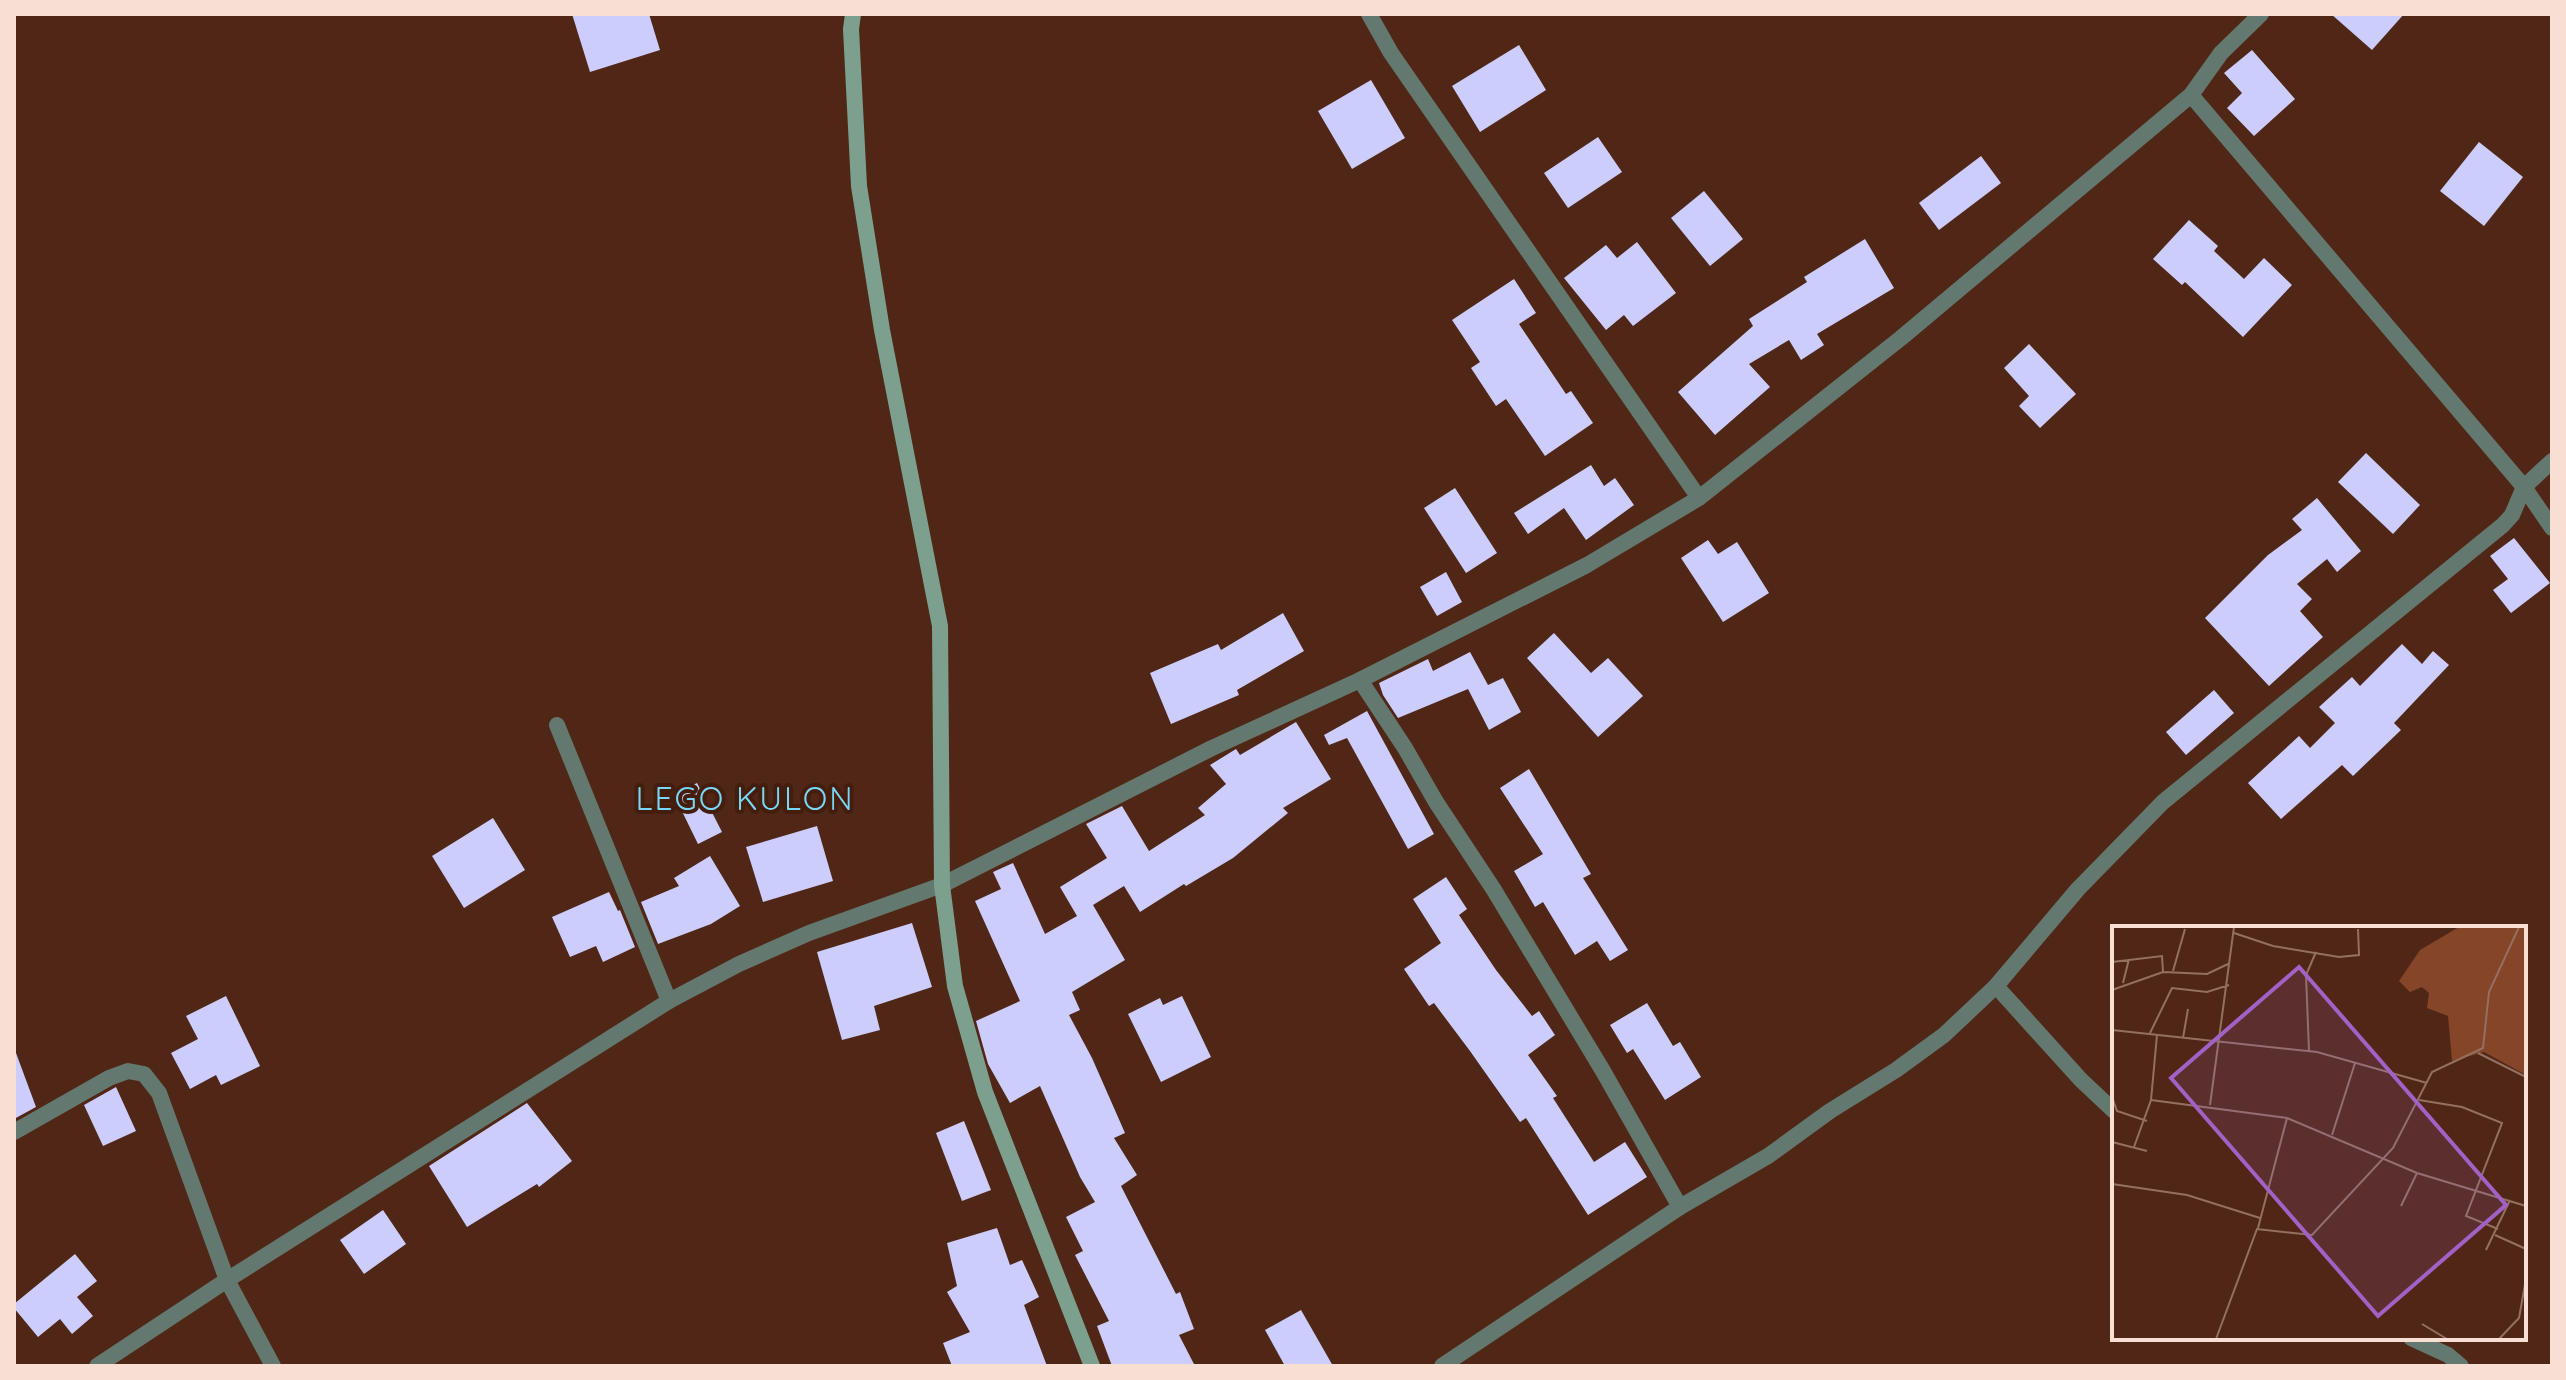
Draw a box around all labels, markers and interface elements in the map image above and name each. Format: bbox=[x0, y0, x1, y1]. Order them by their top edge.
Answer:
district label: LEGO KULON bbox=[635, 778, 855, 818]
inset map bbox=[2112, 926, 2526, 1340]

